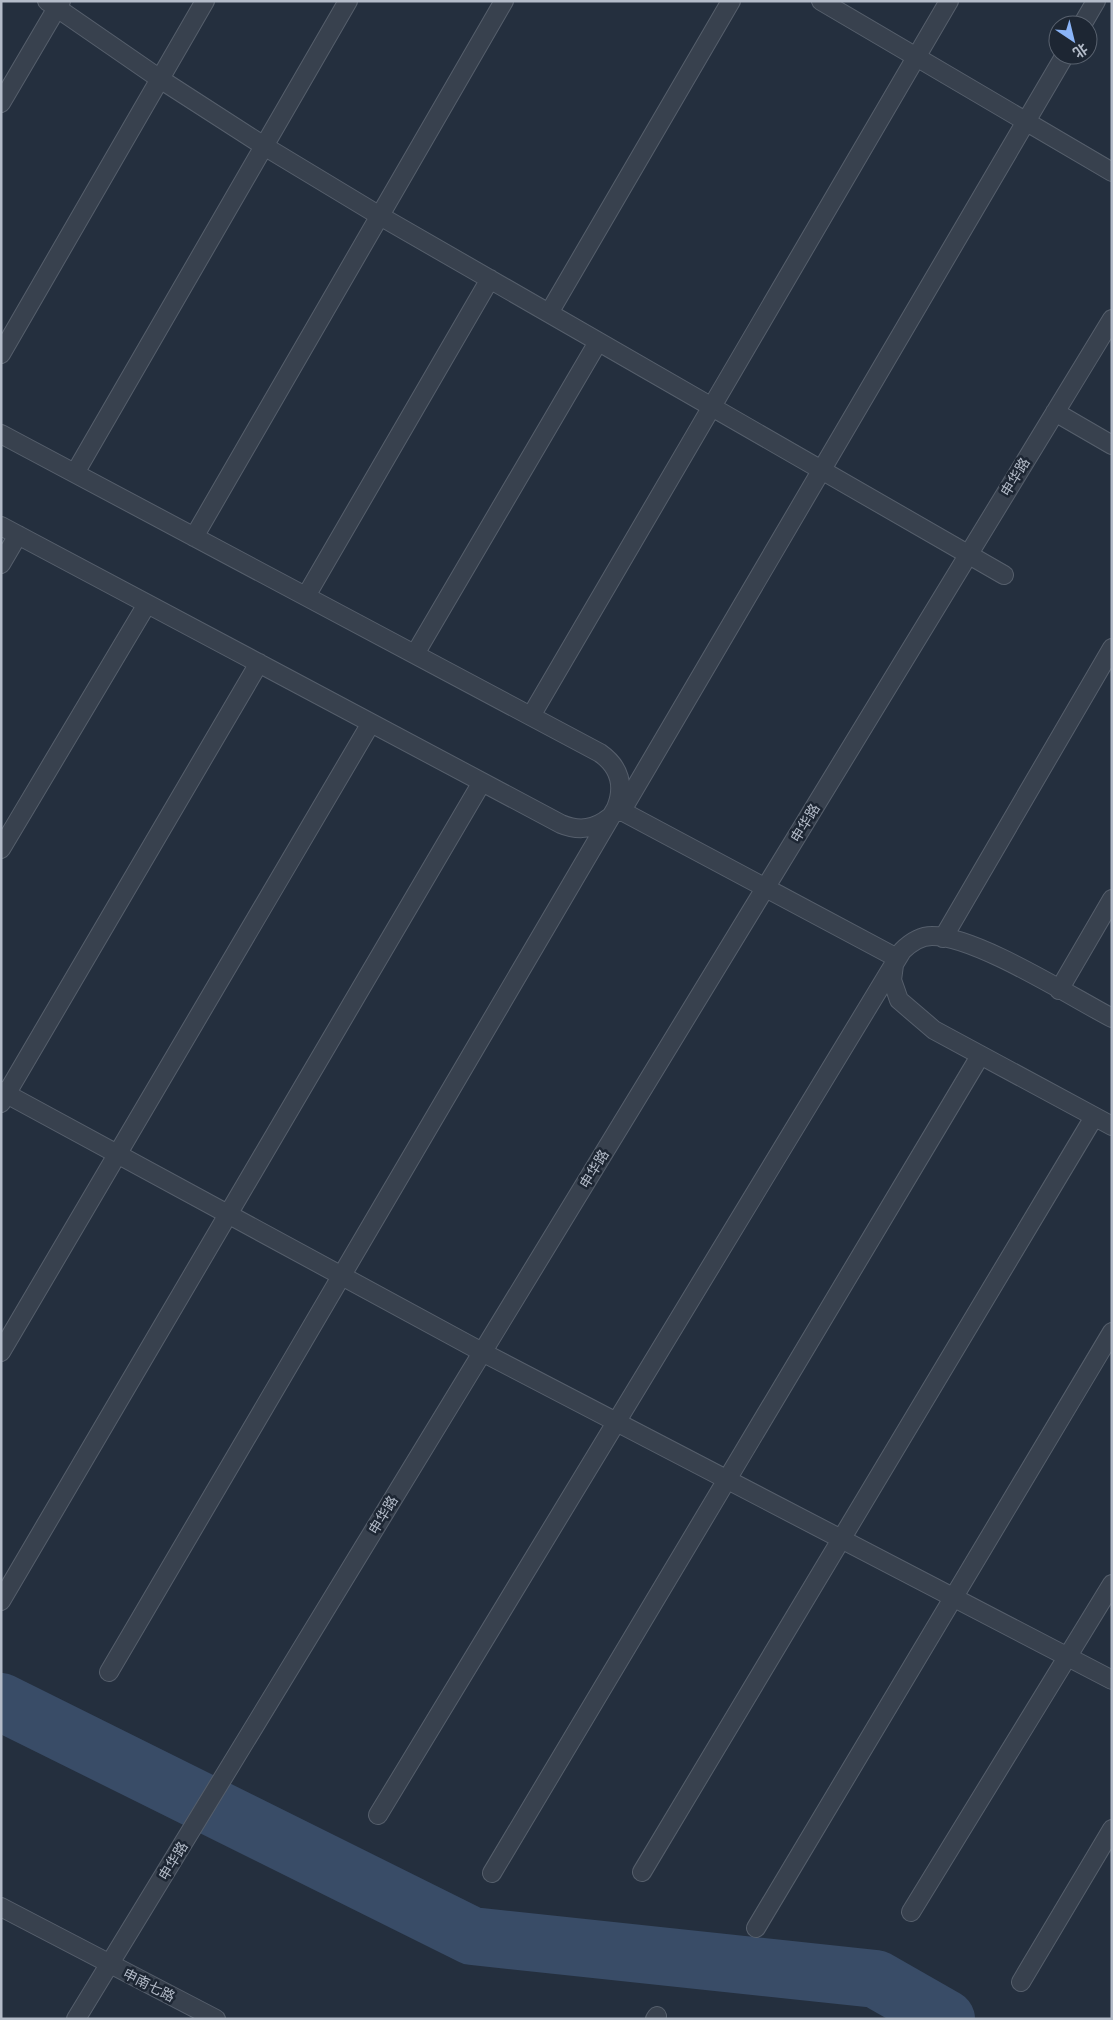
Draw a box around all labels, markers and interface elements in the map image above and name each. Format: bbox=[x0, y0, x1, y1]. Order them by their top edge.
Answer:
north arrow bbox=[1048, 15, 1098, 65]
text: 北 bbox=[1070, 39, 1091, 61]
street label: 申华路 bbox=[997, 455, 1034, 500]
street label: 申华路 bbox=[787, 801, 824, 846]
street label: 申华路 bbox=[576, 1147, 613, 1192]
street label: 申华路 bbox=[365, 1493, 402, 1538]
street label: 申华路 bbox=[155, 1839, 192, 1884]
street label: 申南七路 bbox=[120, 1965, 178, 2006]

